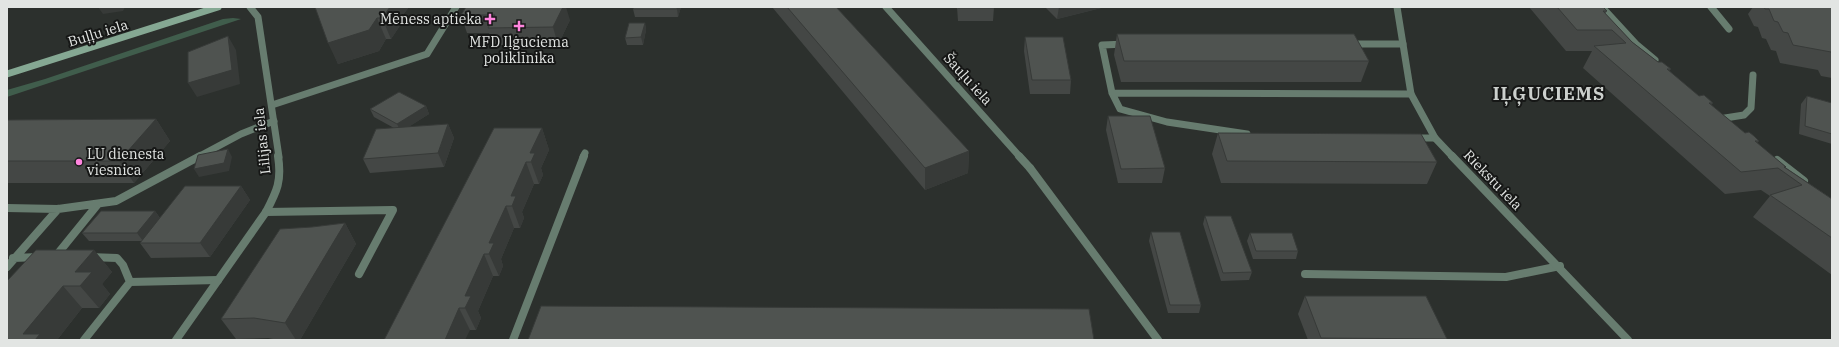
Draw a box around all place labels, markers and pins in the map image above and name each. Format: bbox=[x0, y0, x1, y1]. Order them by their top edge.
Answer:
place label: Mēness aptieka bbox=[380, 10, 482, 28]
marker: Mēness aptieka bbox=[485, 14, 495, 24]
marker: MFD Iļģuciema poliklīnika bbox=[513, 20, 525, 32]
place label: MFD Iļģuciema poliklīnika bbox=[469, 33, 569, 67]
place label: LU dienesta viesnica bbox=[87, 145, 165, 179]
marker: LU dienesta viesnica bbox=[74, 157, 84, 167]

